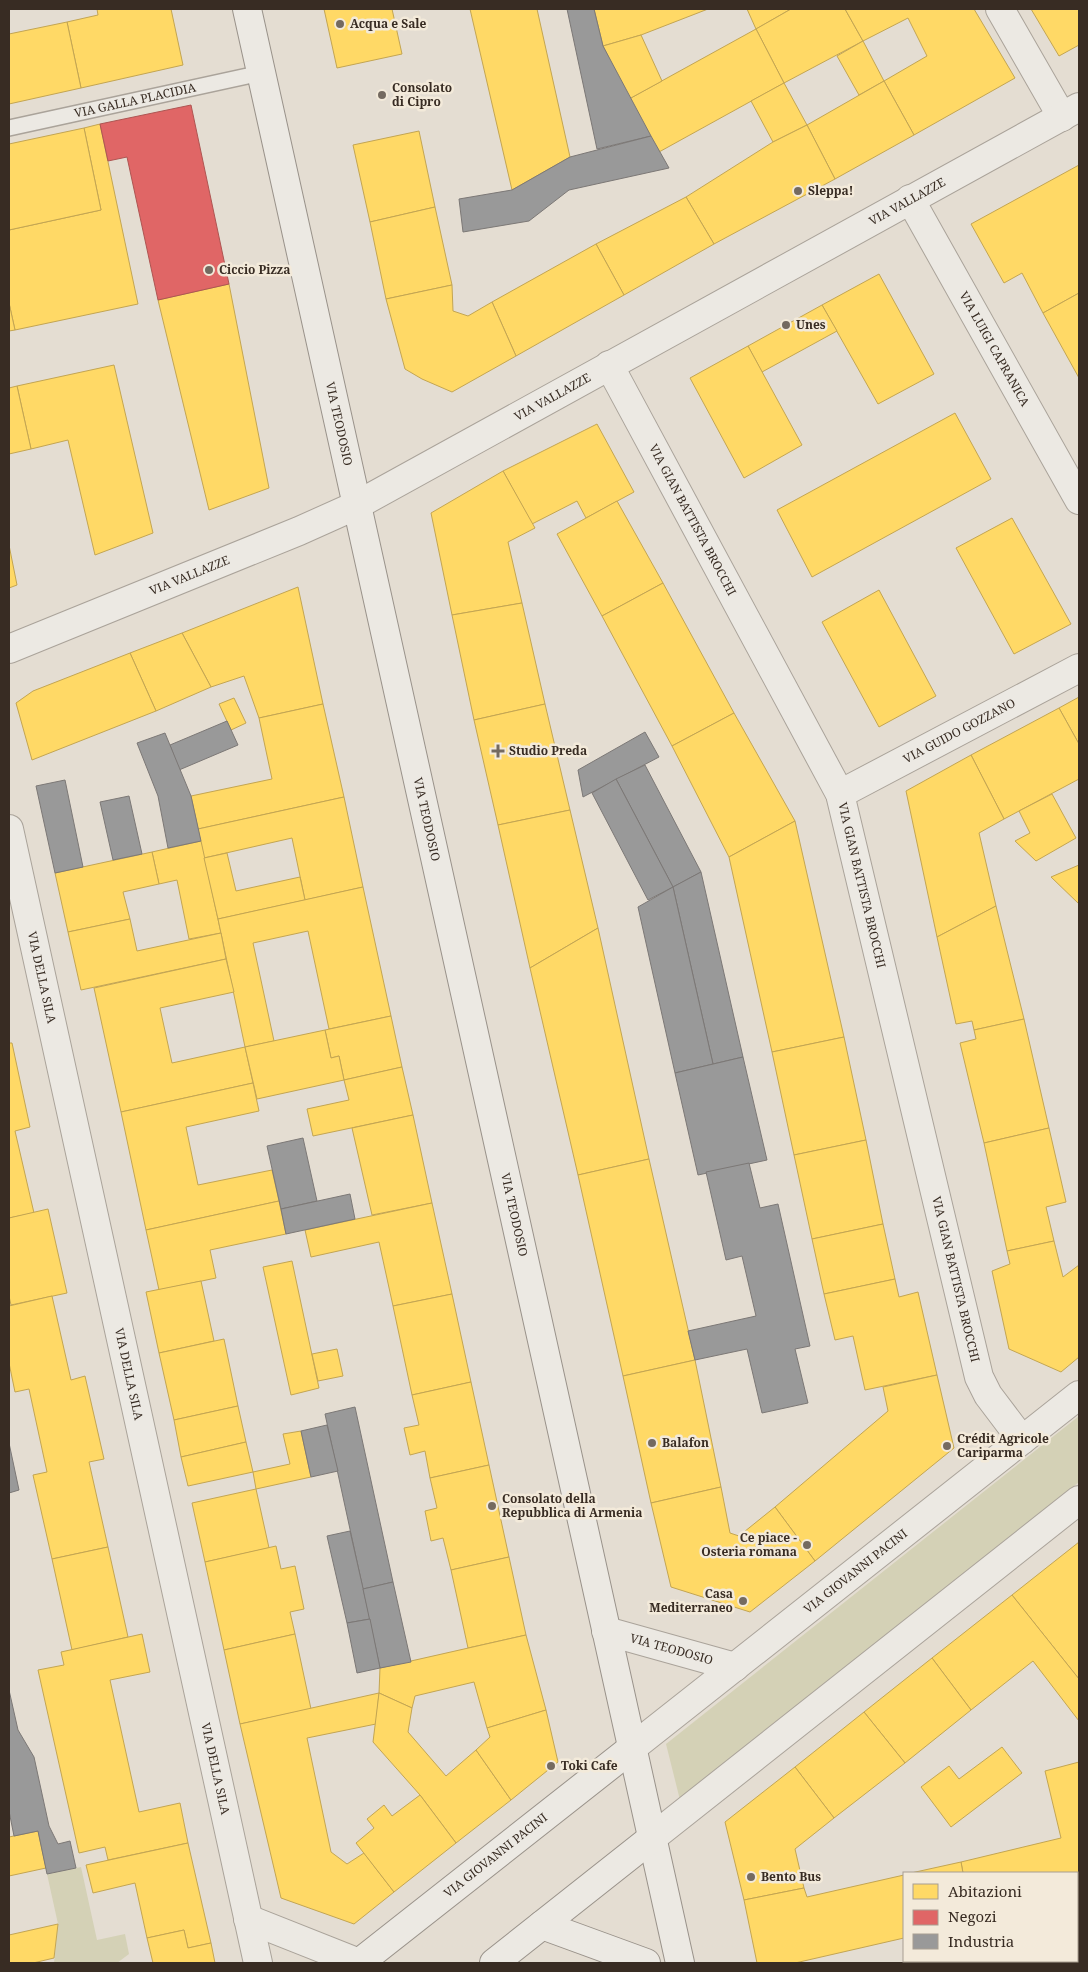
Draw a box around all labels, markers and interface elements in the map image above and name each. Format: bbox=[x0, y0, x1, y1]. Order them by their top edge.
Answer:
place label: Acqua e Sale bbox=[350, 15, 427, 32]
marker: Acqua e Sale bbox=[334, 18, 346, 30]
street label: VIA GALLA PLACIDIA bbox=[73, 78, 198, 122]
place label: Consolato di Cipro bbox=[392, 79, 452, 110]
marker: Consolato di Cipro bbox=[376, 89, 388, 101]
street label: VIA VALLAZZE bbox=[866, 173, 948, 229]
place label: Sleppa! bbox=[808, 182, 853, 199]
marker: Sleppa! bbox=[792, 185, 804, 197]
place label: Ciccio Pizza bbox=[219, 261, 290, 278]
marker: Ciccio Pizza bbox=[203, 264, 215, 276]
street label: VIA LUIGI CAPRANICA bbox=[956, 288, 1034, 410]
place label: Unes bbox=[796, 316, 826, 333]
marker: Unes bbox=[780, 319, 792, 331]
street label: VIA VALLAZZE bbox=[511, 369, 594, 425]
street label: VIA TEODOSIO bbox=[322, 380, 357, 467]
street label: VIA GIAN BATTISTA BROCCHI bbox=[645, 441, 741, 599]
street label: VIA VALLAZZE bbox=[147, 551, 232, 599]
street label: VIA GUIDO GOZZANO bbox=[900, 694, 1018, 767]
place label: Studio Preda bbox=[509, 742, 587, 759]
marker: Studio Preda bbox=[491, 744, 505, 758]
street label: VIA TEODOSIO bbox=[410, 776, 445, 863]
street label: VIA GIAN BATTISTA BROCCHI bbox=[834, 800, 890, 970]
street label: VIA DELLA SILA bbox=[24, 930, 61, 1025]
street label: VIA TEODOSIO bbox=[497, 1171, 532, 1258]
street label: VIA GIAN BATTISTA BROCCHI bbox=[928, 1194, 984, 1364]
street label: VIA DELLA SILA bbox=[111, 1326, 148, 1422]
place label: Crédit Agricole Cariparma bbox=[957, 1430, 1049, 1461]
place label: Balafon bbox=[662, 1434, 709, 1451]
marker: Balafon bbox=[646, 1437, 658, 1449]
marker: Crédit Agricole Cariparma bbox=[941, 1440, 953, 1452]
place label: Consolato della Repubblica di Armenia bbox=[502, 1490, 642, 1521]
marker: Consolato della Repubblica di Armenia bbox=[486, 1500, 498, 1512]
street label: VIA GIOVANNI PACINI bbox=[800, 1525, 911, 1617]
place label: Ce piace - Osteria romana bbox=[701, 1529, 797, 1560]
marker: Ce piace - Osteria romana bbox=[801, 1539, 813, 1551]
place label: Casa Mediterraneo bbox=[649, 1585, 733, 1616]
marker: Casa Mediterraneo bbox=[737, 1595, 749, 1607]
street label: VIA TEODOSIO bbox=[628, 1629, 715, 1668]
street label: VIA DELLA SILA bbox=[197, 1721, 234, 1817]
place label: Toki Cafe bbox=[561, 1757, 618, 1774]
marker: Toki Cafe bbox=[545, 1760, 557, 1772]
street label: VIA GIOVANNI PACINI bbox=[440, 1809, 551, 1901]
place label: Bento Bus bbox=[761, 1868, 821, 1885]
marker: Bento Bus bbox=[745, 1871, 757, 1883]
legend bbox=[903, 1872, 1078, 1962]
text: Abitazioni bbox=[948, 1881, 1022, 1901]
text: Negozi bbox=[948, 1906, 997, 1926]
text: Industria bbox=[948, 1931, 1014, 1951]

